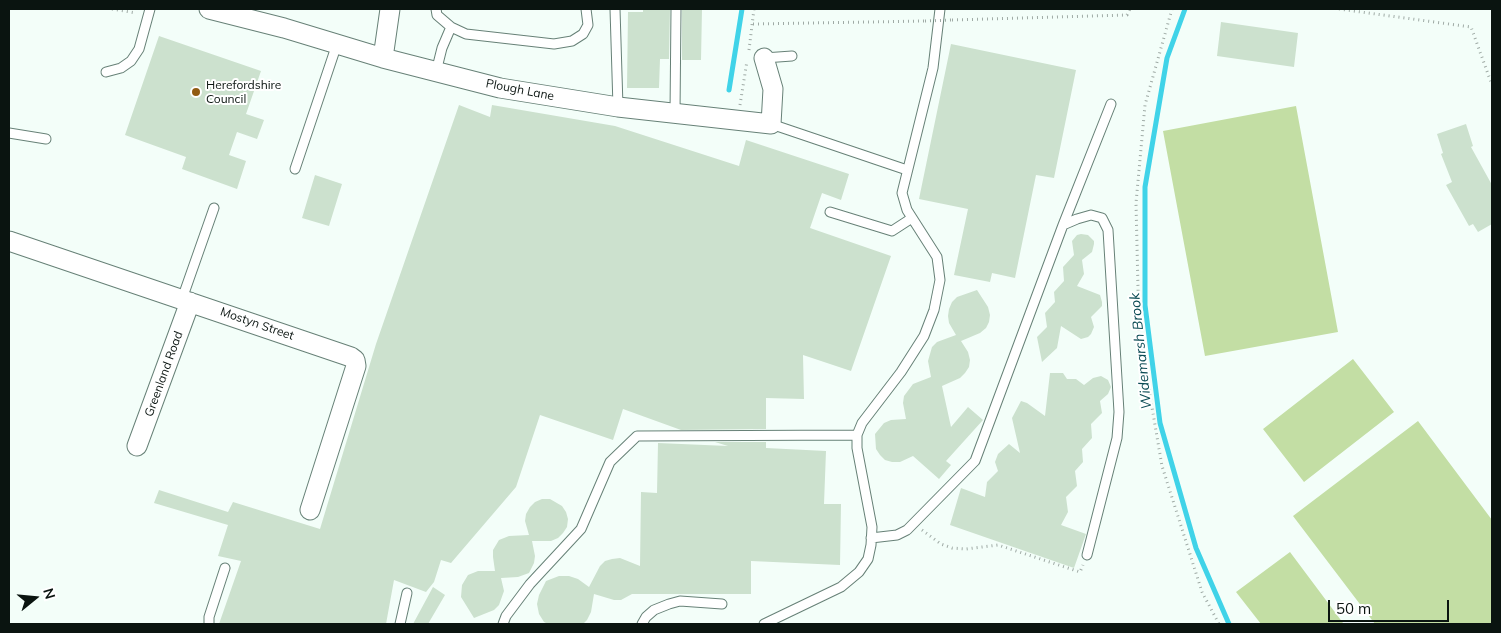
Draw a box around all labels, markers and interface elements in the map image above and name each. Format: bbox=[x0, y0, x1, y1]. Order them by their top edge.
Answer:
street label: Plough Lane bbox=[485, 76, 555, 104]
place label: Herefordshire Council bbox=[206, 78, 281, 106]
marker: Herefordshire Council bbox=[190, 86, 202, 98]
water label: Widemarsh Brook bbox=[1127, 292, 1155, 410]
street label: Mostyn Street bbox=[218, 305, 296, 343]
street label: Greenland Road bbox=[142, 329, 186, 419]
north arrow bbox=[10, 573, 60, 623]
text: N bbox=[39, 586, 59, 601]
scale bar bbox=[1331, 590, 1452, 622]
text: 50 m bbox=[1336, 599, 1371, 618]

